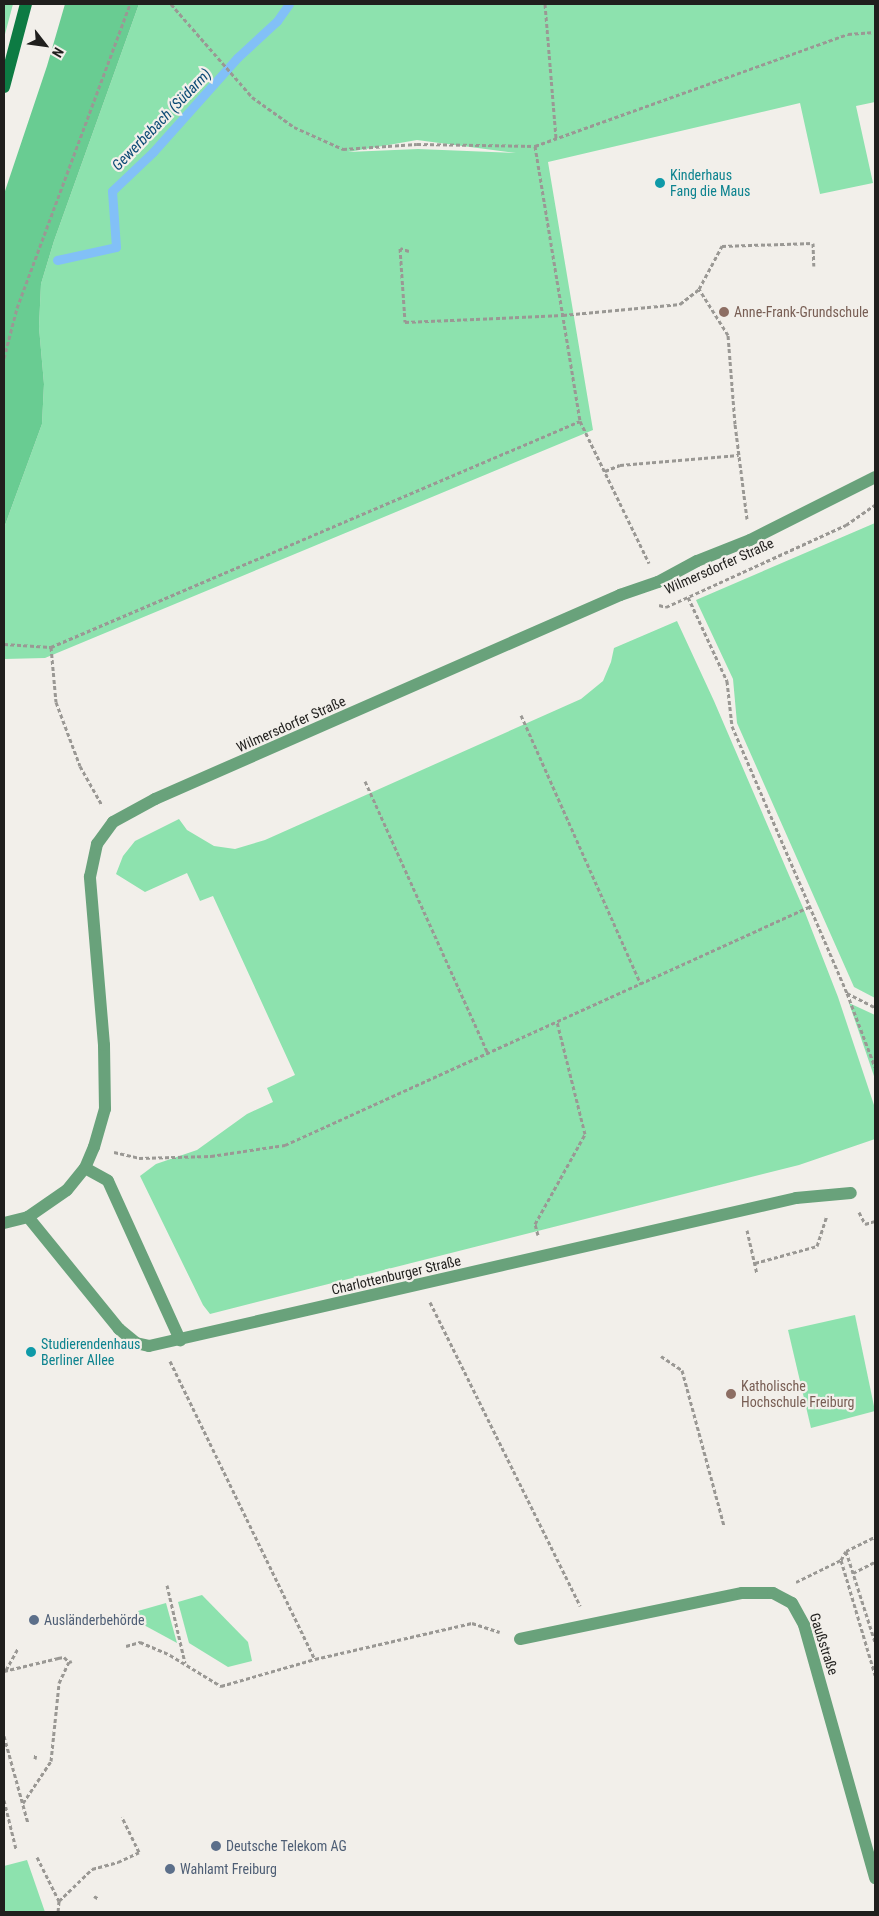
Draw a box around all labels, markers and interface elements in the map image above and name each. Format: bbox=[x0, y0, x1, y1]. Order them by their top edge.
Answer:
north arrow bbox=[20, 20, 70, 70]
text: N bbox=[49, 45, 67, 60]
water label: Gewerbebach (Südarm) bbox=[109, 65, 215, 175]
place label: Kinderhaus Fang die Maus bbox=[670, 167, 750, 200]
marker: Kinderhaus Fang die Maus bbox=[654, 177, 666, 189]
place label: Anne-Frank-Grundschule bbox=[734, 304, 869, 320]
marker: Anne-Frank-Grundschule bbox=[718, 306, 730, 318]
street label: Wilmersdorfer Straße bbox=[662, 534, 776, 598]
street label: Wilmersdorfer Straße bbox=[234, 692, 348, 756]
street label: Charlottenburger Straße bbox=[330, 1252, 462, 1298]
place label: Studierendenhaus Berliner Allee bbox=[41, 1336, 140, 1368]
marker: Studierendenhaus Berliner Allee bbox=[25, 1346, 37, 1358]
place label: Katholische Hochschule Freiburg bbox=[741, 1378, 854, 1410]
marker: Katholische Hochschule Freiburg bbox=[725, 1388, 737, 1400]
street label: Gaußstraße bbox=[806, 1611, 842, 1677]
place label: Ausländerbehörde bbox=[44, 1612, 145, 1628]
marker: Ausländerbehörde bbox=[28, 1614, 40, 1626]
place label: Deutsche Telekom AG bbox=[226, 1838, 347, 1854]
marker: Deutsche Telekom AG bbox=[210, 1840, 222, 1852]
place label: Wahlamt Freiburg bbox=[180, 1861, 277, 1877]
marker: Wahlamt Freiburg bbox=[164, 1863, 176, 1875]

